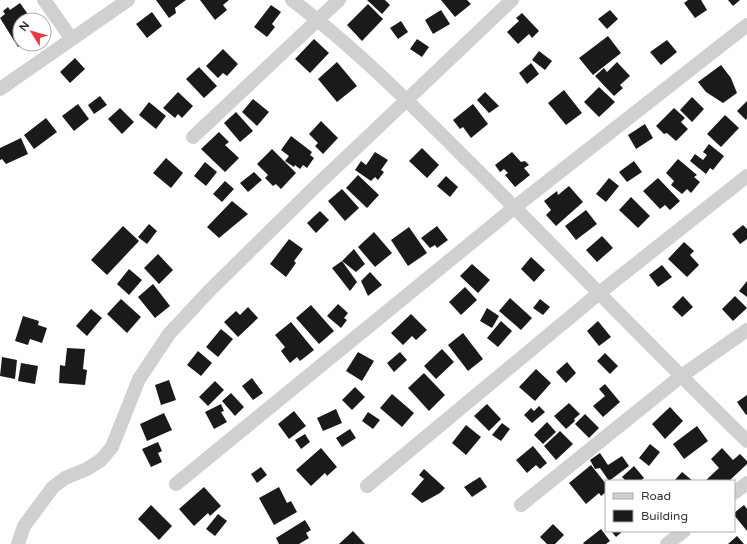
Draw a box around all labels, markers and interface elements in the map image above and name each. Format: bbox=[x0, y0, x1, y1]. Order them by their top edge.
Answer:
north arrow bbox=[12, 12, 52, 52]
text: N bbox=[17, 19, 32, 34]
legend bbox=[605, 480, 735, 532]
text: Road bbox=[641, 489, 671, 503]
text: Building bbox=[641, 509, 688, 523]

